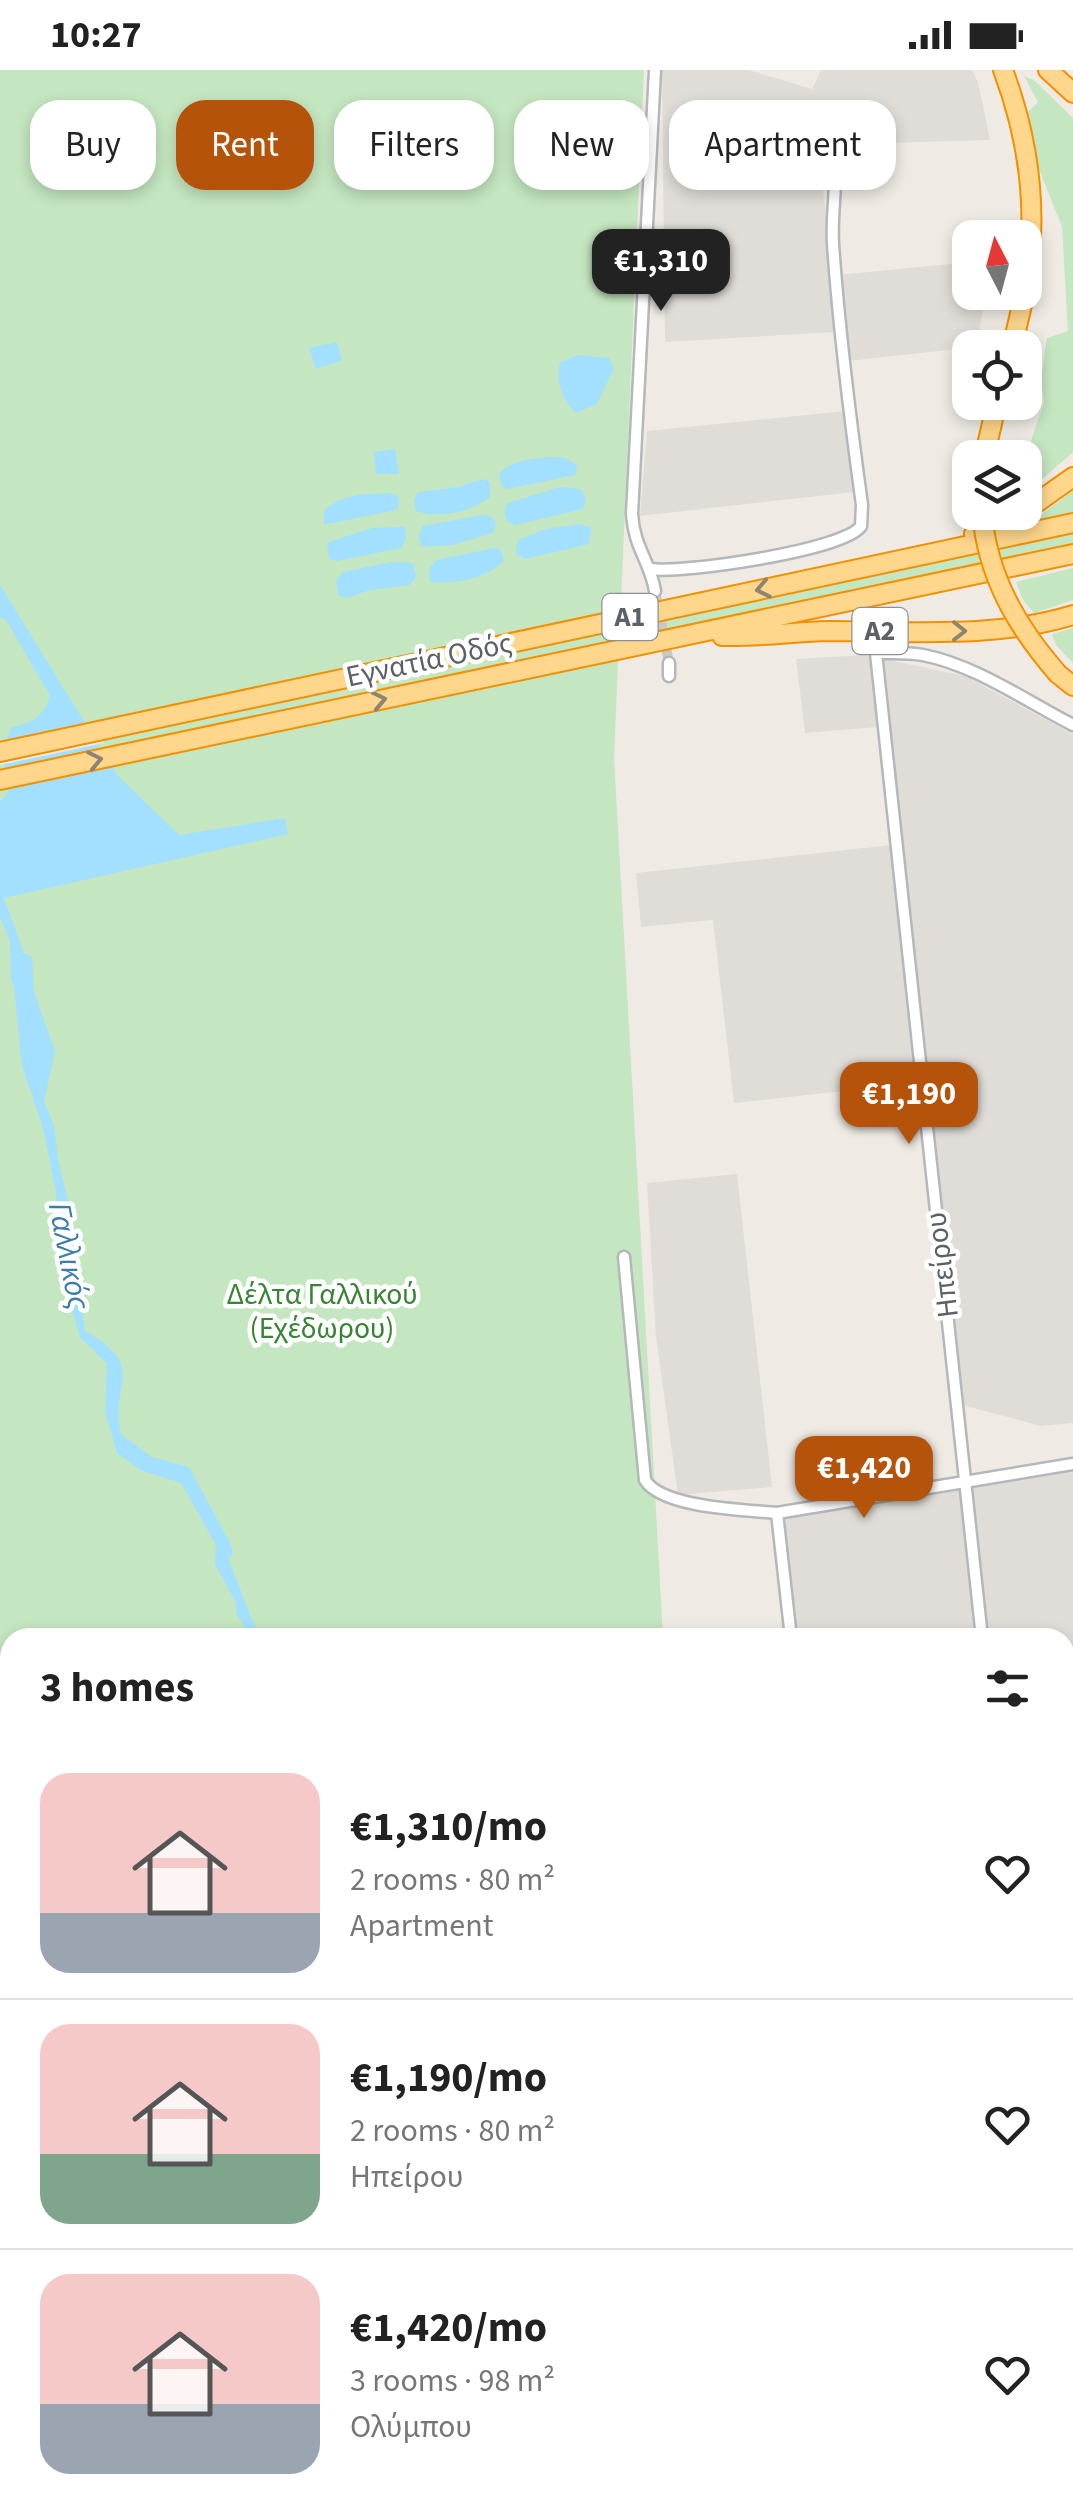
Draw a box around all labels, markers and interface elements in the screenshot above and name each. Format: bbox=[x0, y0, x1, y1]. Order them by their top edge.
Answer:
text: 10:27 bbox=[50, 8, 142, 62]
chip: Buy bbox=[30, 100, 156, 190]
chip: Rent bbox=[176, 100, 314, 190]
chip: Filters bbox=[334, 100, 494, 190]
chip: New bbox=[514, 100, 649, 190]
chip: Apartment bbox=[669, 100, 896, 190]
north arrow bbox=[952, 220, 1042, 310]
map controls bbox=[952, 220, 1042, 530]
pin: €1,310 bbox=[580, 229, 742, 314]
text: €1,310 bbox=[614, 238, 708, 284]
button: locate bbox=[952, 330, 1042, 420]
button: layers bbox=[952, 440, 1042, 530]
one-way arrow bbox=[755, 577, 772, 598]
road number: Α1 bbox=[602, 594, 658, 640]
road number: Α2 bbox=[852, 608, 908, 654]
one-way arrow bbox=[952, 620, 967, 642]
street label: Εγνατία Οδός bbox=[342, 621, 516, 699]
one-way arrow bbox=[370, 691, 387, 712]
one-way arrow bbox=[87, 751, 104, 772]
pin: €1,190 bbox=[828, 1062, 990, 1147]
text: €1,190 bbox=[862, 1071, 956, 1117]
water label: Γαλλικός bbox=[36, 1199, 102, 1314]
street label: Ηπείρου bbox=[914, 1210, 970, 1320]
park label: Δέλτα Γαλλικού (Εχέδωρου) bbox=[226, 1273, 418, 1350]
pin: €1,420 bbox=[783, 1436, 945, 1521]
text: €1,420 bbox=[817, 1445, 911, 1491]
text: 3 homes bbox=[40, 1658, 194, 1718]
icon: filters bbox=[980, 1661, 1035, 1716]
text: €1,310/mo bbox=[350, 1797, 547, 1857]
icon: home bbox=[120, 1813, 240, 1933]
icon: heart bbox=[980, 1846, 1035, 1901]
text: 2 rooms · 80 m² bbox=[350, 1857, 555, 1903]
text: Apartment bbox=[350, 1903, 493, 1949]
text: €1,190/mo bbox=[350, 2048, 547, 2108]
icon: home bbox=[120, 2064, 240, 2184]
icon: heart bbox=[980, 2097, 1035, 2152]
text: 2 rooms · 80 m² bbox=[350, 2108, 555, 2154]
text: Ηπείρου bbox=[350, 2154, 463, 2200]
text: €1,420/mo bbox=[350, 2298, 547, 2358]
icon: home bbox=[120, 2314, 240, 2434]
icon: heart bbox=[980, 2347, 1035, 2402]
text: 3 rooms · 98 m² bbox=[350, 2358, 555, 2404]
text: Ολύμπου bbox=[350, 2404, 472, 2450]

